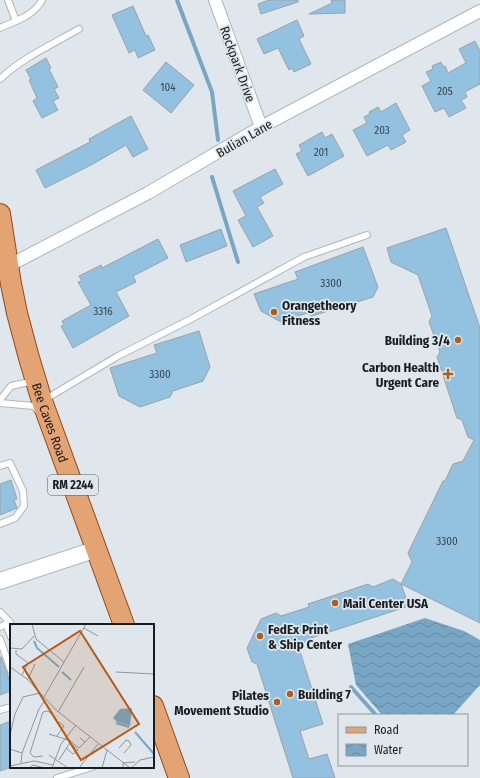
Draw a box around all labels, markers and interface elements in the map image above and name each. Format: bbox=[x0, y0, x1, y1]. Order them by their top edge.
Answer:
street label: Rockpark Drive bbox=[217, 24, 258, 104]
house number: 104 bbox=[160, 81, 176, 94]
house number: 205 bbox=[437, 85, 453, 98]
street label: Bulian Lane bbox=[214, 116, 275, 160]
house number: 203 bbox=[374, 124, 390, 137]
house number: 201 bbox=[314, 146, 328, 159]
house number: 3300 bbox=[320, 277, 342, 290]
place label: Orangetheory Fitness bbox=[282, 298, 357, 328]
house number: 3316 bbox=[93, 305, 113, 318]
marker: Orangetheory Fitness bbox=[269, 307, 279, 317]
place label: Building 3/4 bbox=[385, 333, 450, 348]
marker: Building 3/4 bbox=[453, 335, 463, 345]
place label: Carbon Health Urgent Care bbox=[362, 360, 439, 390]
house number: 3300 bbox=[149, 368, 171, 381]
marker: Carbon Health Urgent Care bbox=[442, 368, 454, 380]
street label: Bee Caves Road bbox=[29, 381, 71, 465]
road number: RM 2244 bbox=[48, 475, 98, 495]
house number: 3300 bbox=[436, 535, 458, 548]
place label: Mail Center USA bbox=[343, 596, 429, 611]
marker: Mail Center USA bbox=[330, 598, 340, 608]
place label: FedEx Print & Ship Center bbox=[268, 622, 342, 652]
inset map bbox=[10, 624, 154, 768]
marker: FedEx Print & Ship Center bbox=[255, 631, 265, 641]
place label: Building 7 bbox=[298, 687, 351, 702]
place label: Pilates Movement Studio bbox=[174, 688, 269, 718]
marker: Building 7 bbox=[285, 689, 295, 699]
marker: Pilates Movement Studio bbox=[272, 697, 282, 707]
legend bbox=[338, 714, 468, 766]
text: Road bbox=[374, 723, 399, 737]
text: Water bbox=[374, 743, 403, 757]

